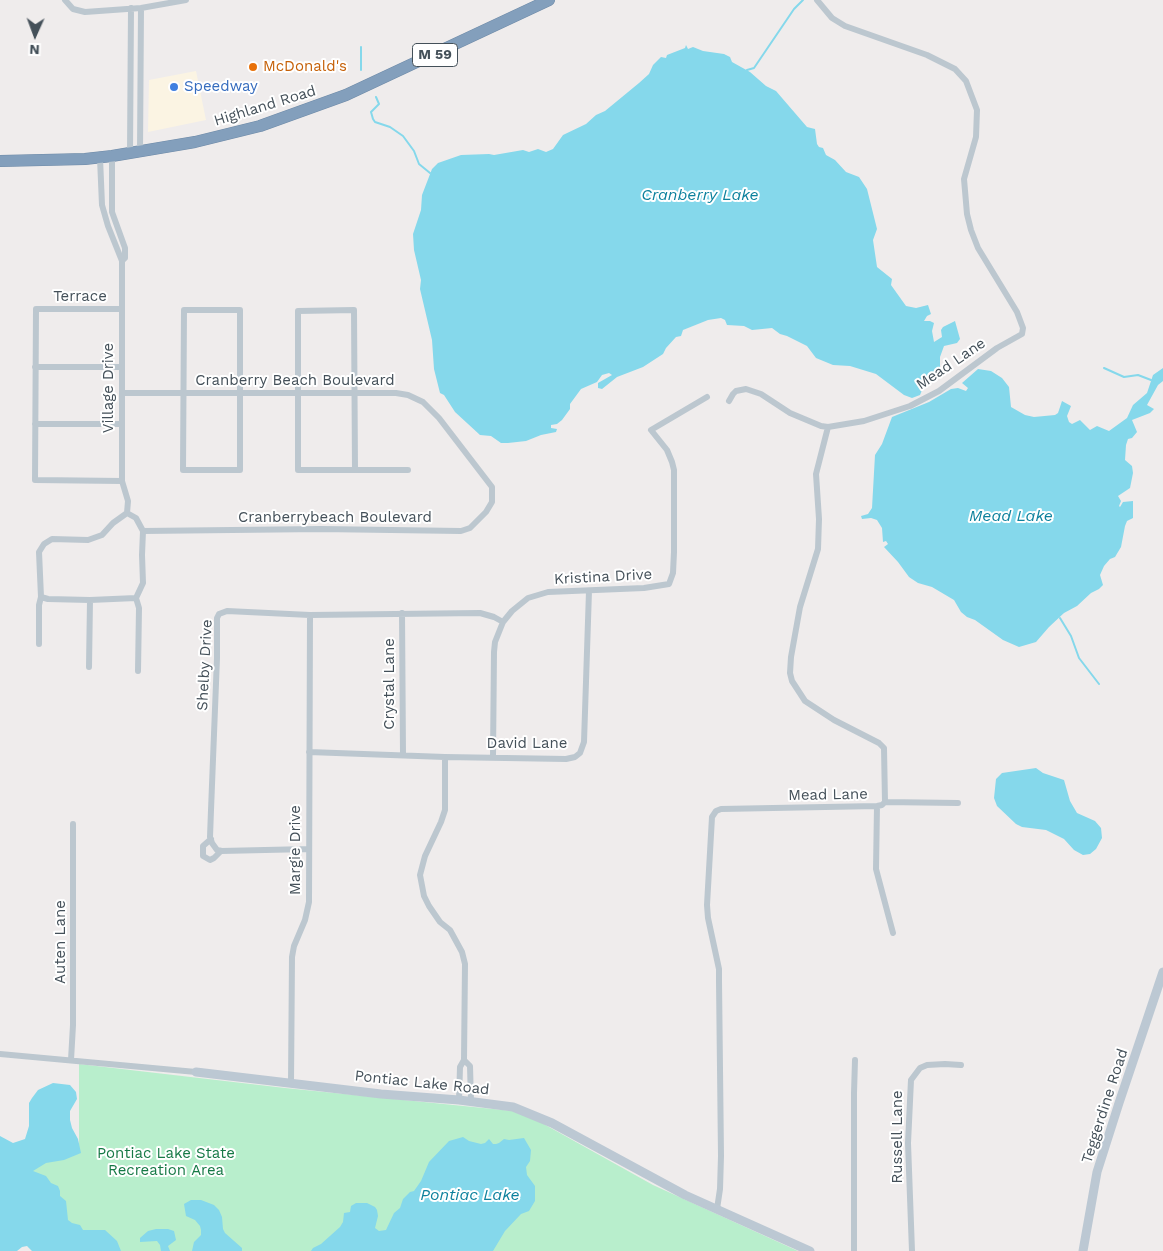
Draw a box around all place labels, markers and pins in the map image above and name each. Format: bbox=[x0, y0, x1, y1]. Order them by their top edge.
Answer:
place label: McDonald's bbox=[263, 58, 347, 76]
marker: McDonald's bbox=[247, 61, 259, 73]
place label: Speedway bbox=[184, 78, 258, 96]
marker: Speedway bbox=[168, 81, 180, 93]

